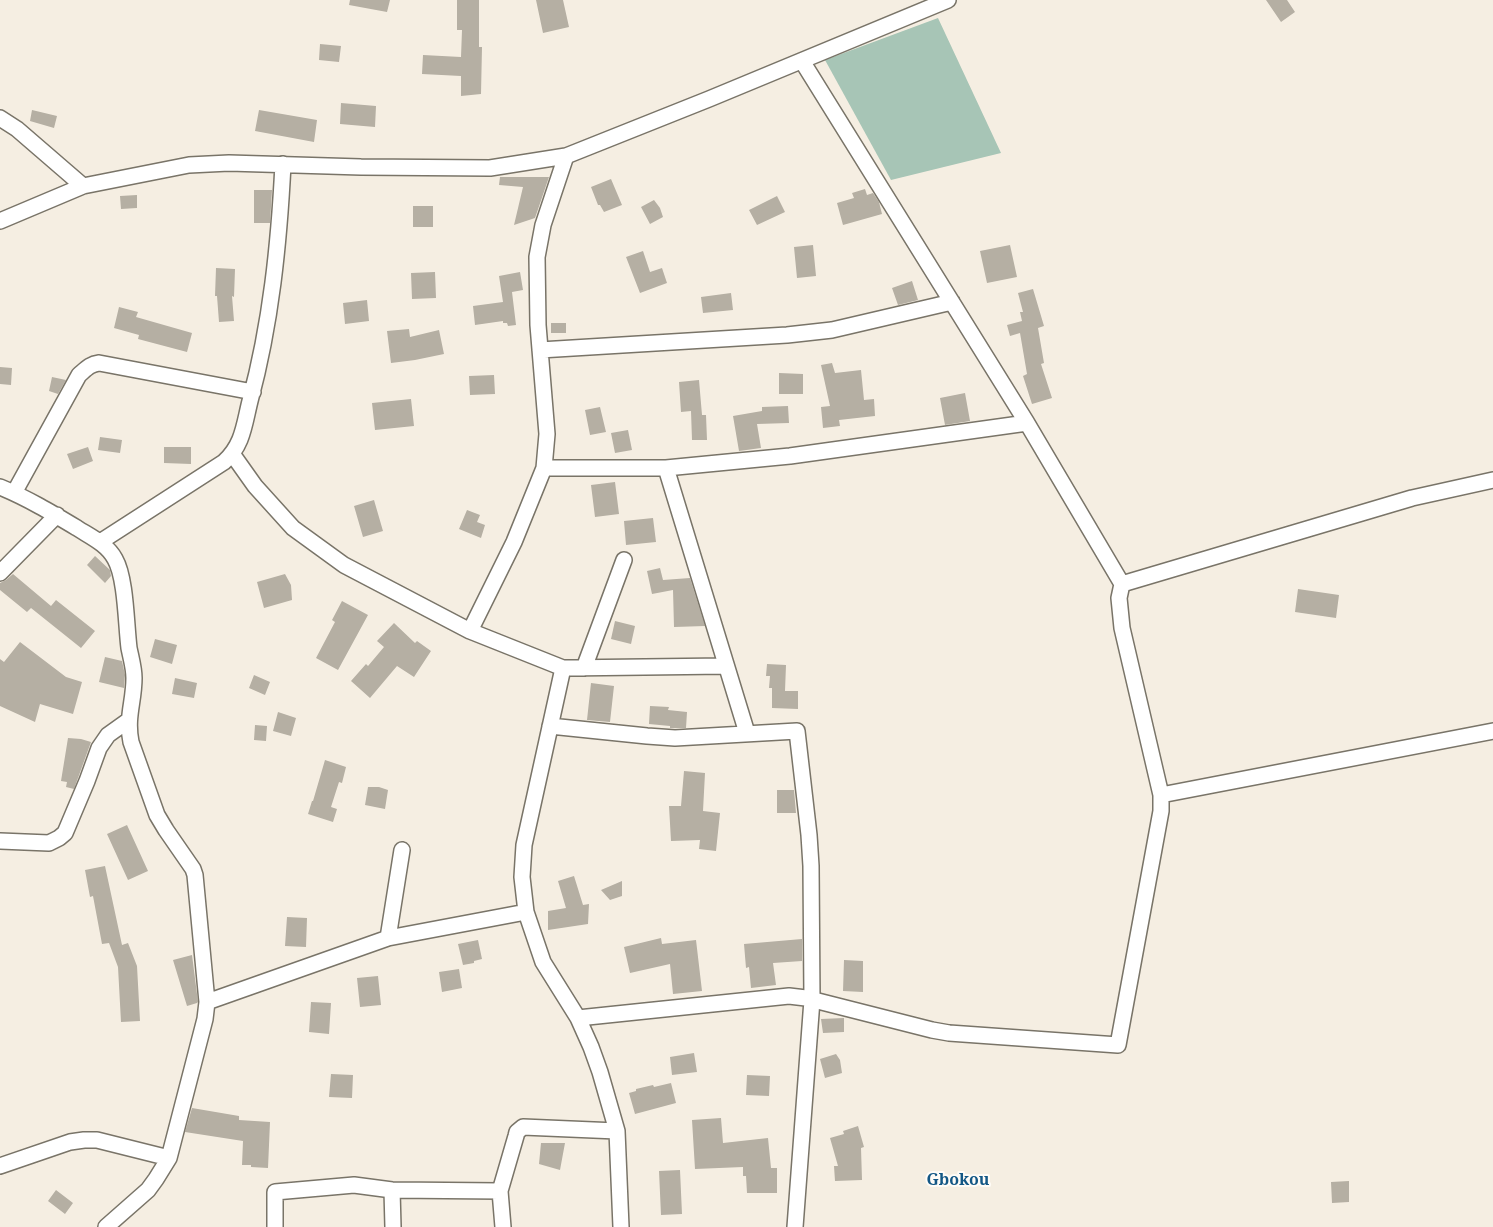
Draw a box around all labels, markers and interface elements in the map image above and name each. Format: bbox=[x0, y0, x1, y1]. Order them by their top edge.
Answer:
district label: Gbokou bbox=[927, 1170, 989, 1190]

